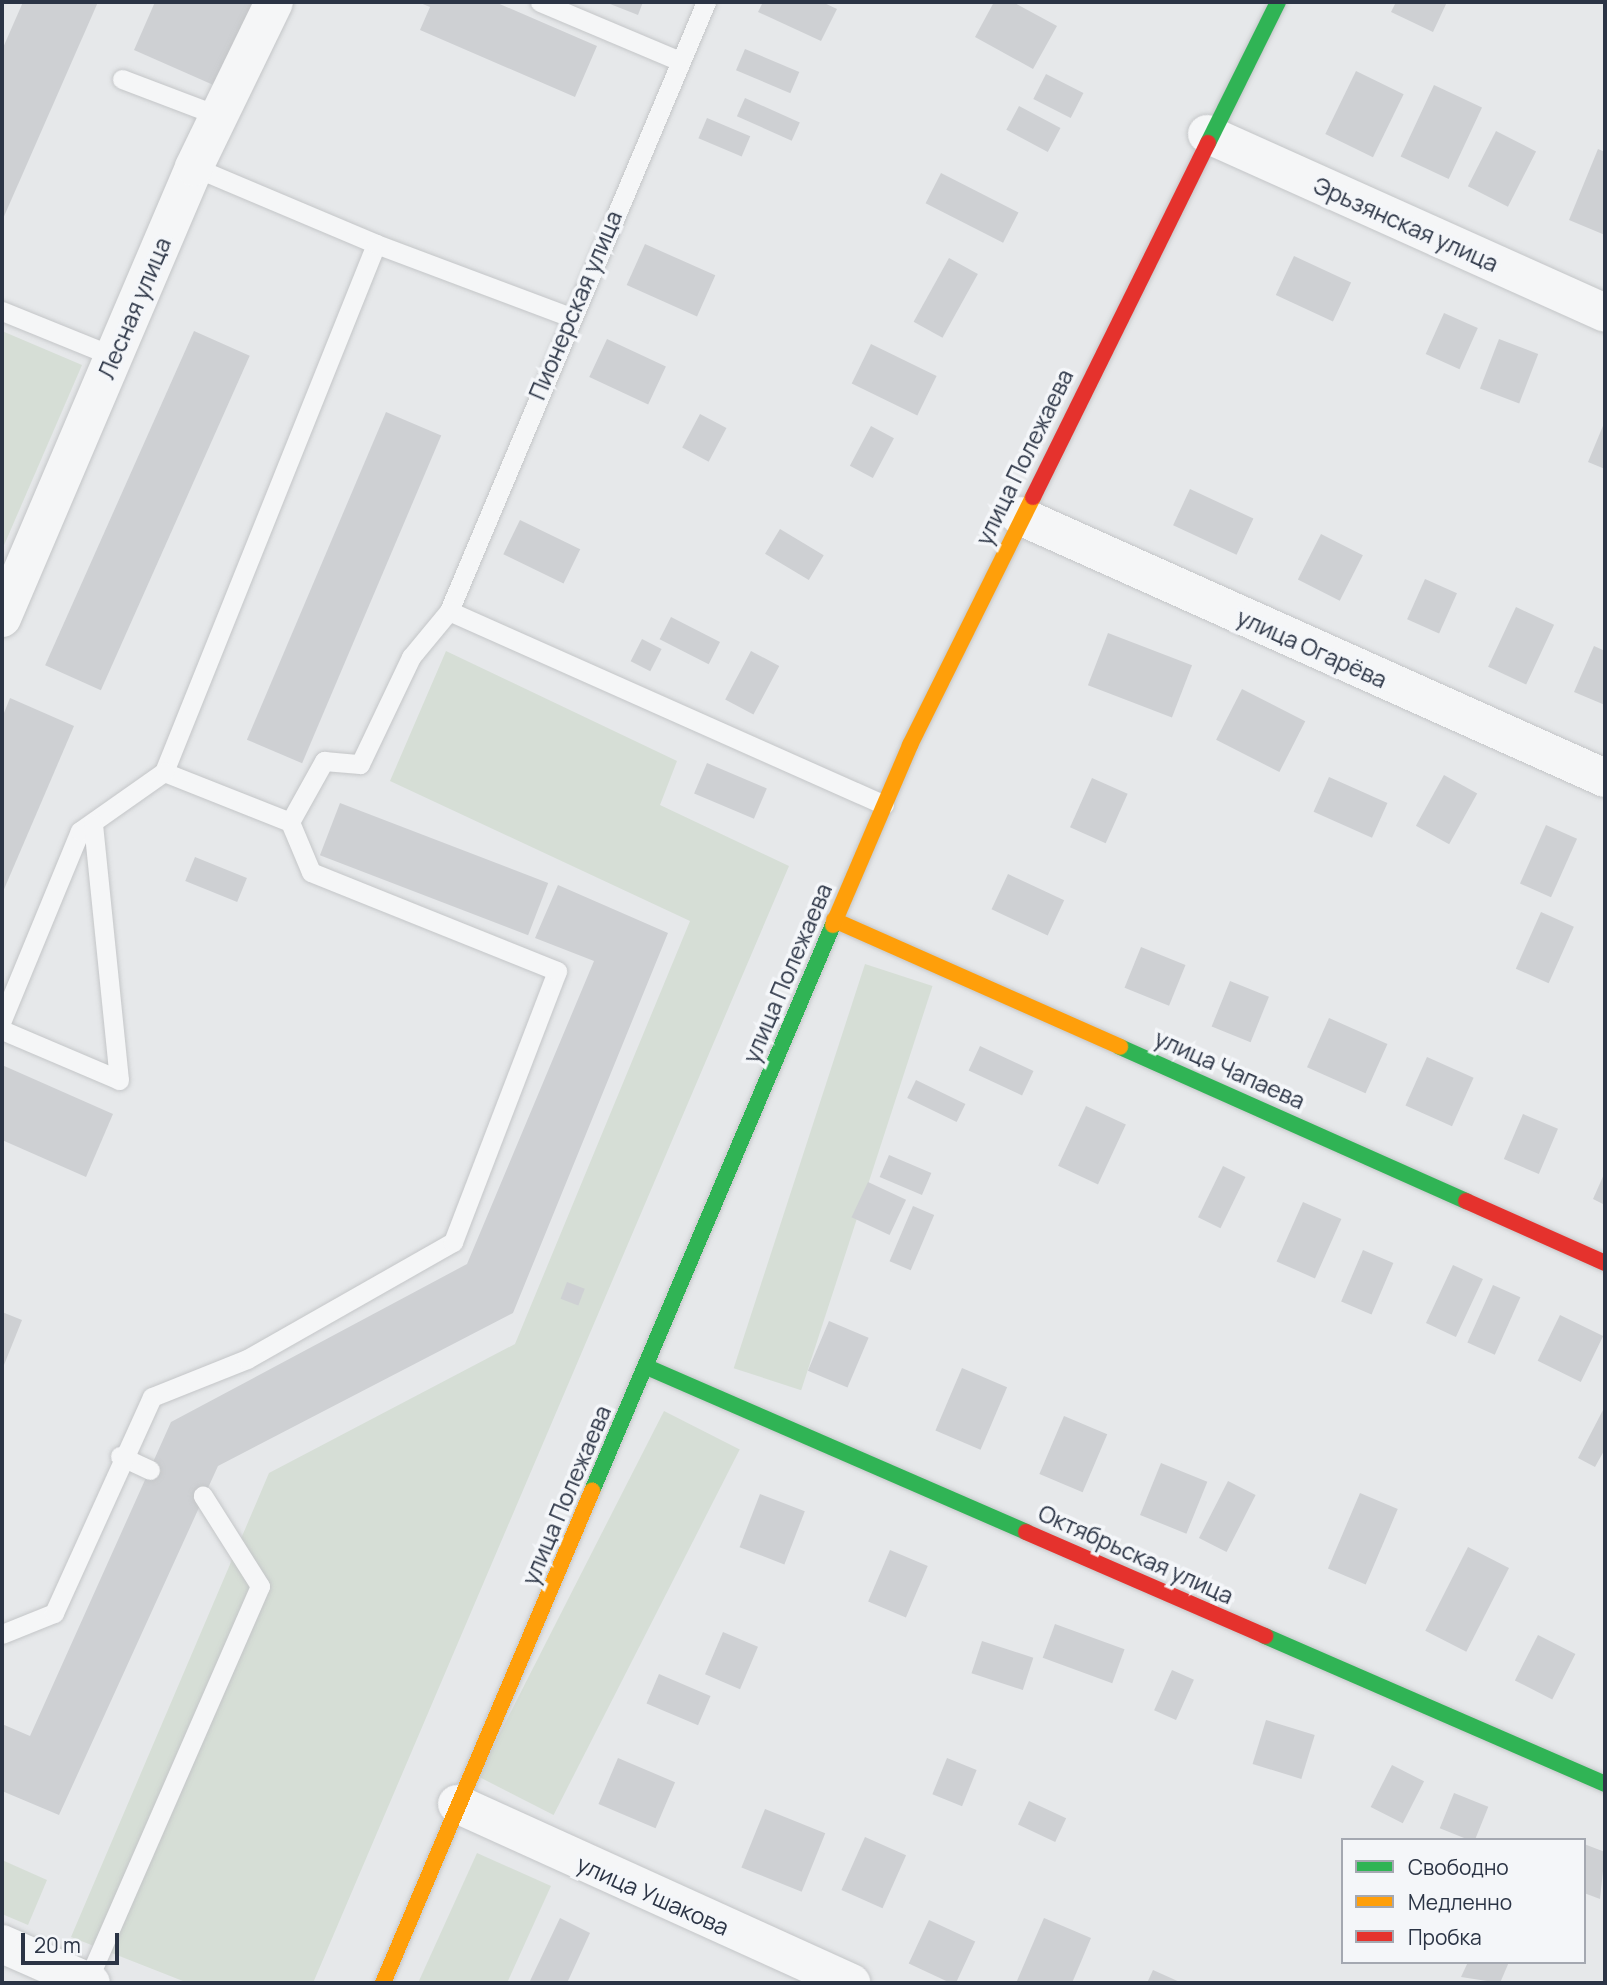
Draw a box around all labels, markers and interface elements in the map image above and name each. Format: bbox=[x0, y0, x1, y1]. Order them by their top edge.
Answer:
street label: Эрьзянская улица bbox=[1309, 171, 1503, 277]
street label: Пионерская улица bbox=[523, 206, 627, 404]
street label: Лесная улица bbox=[92, 233, 176, 383]
street label: улица Полежаева bbox=[969, 365, 1079, 549]
street label: улица Огарёва bbox=[1233, 603, 1391, 693]
street label: улица Полежаева bbox=[737, 879, 837, 1067]
street label: улица Чапаева bbox=[1151, 1024, 1309, 1114]
street label: улица Полежаева bbox=[516, 1401, 616, 1589]
street label: Октябрьская улица bbox=[1034, 1499, 1238, 1609]
legend bbox=[1341, 1838, 1586, 1964]
street label: улица Ушакова bbox=[573, 1849, 733, 1941]
text: Свободно bbox=[1408, 1853, 1509, 1881]
text: Медленно bbox=[1408, 1888, 1512, 1916]
scale bar bbox=[24, 1918, 122, 1962]
text: Пробка bbox=[1408, 1923, 1482, 1951]
text: 20 m bbox=[34, 1931, 81, 1959]

